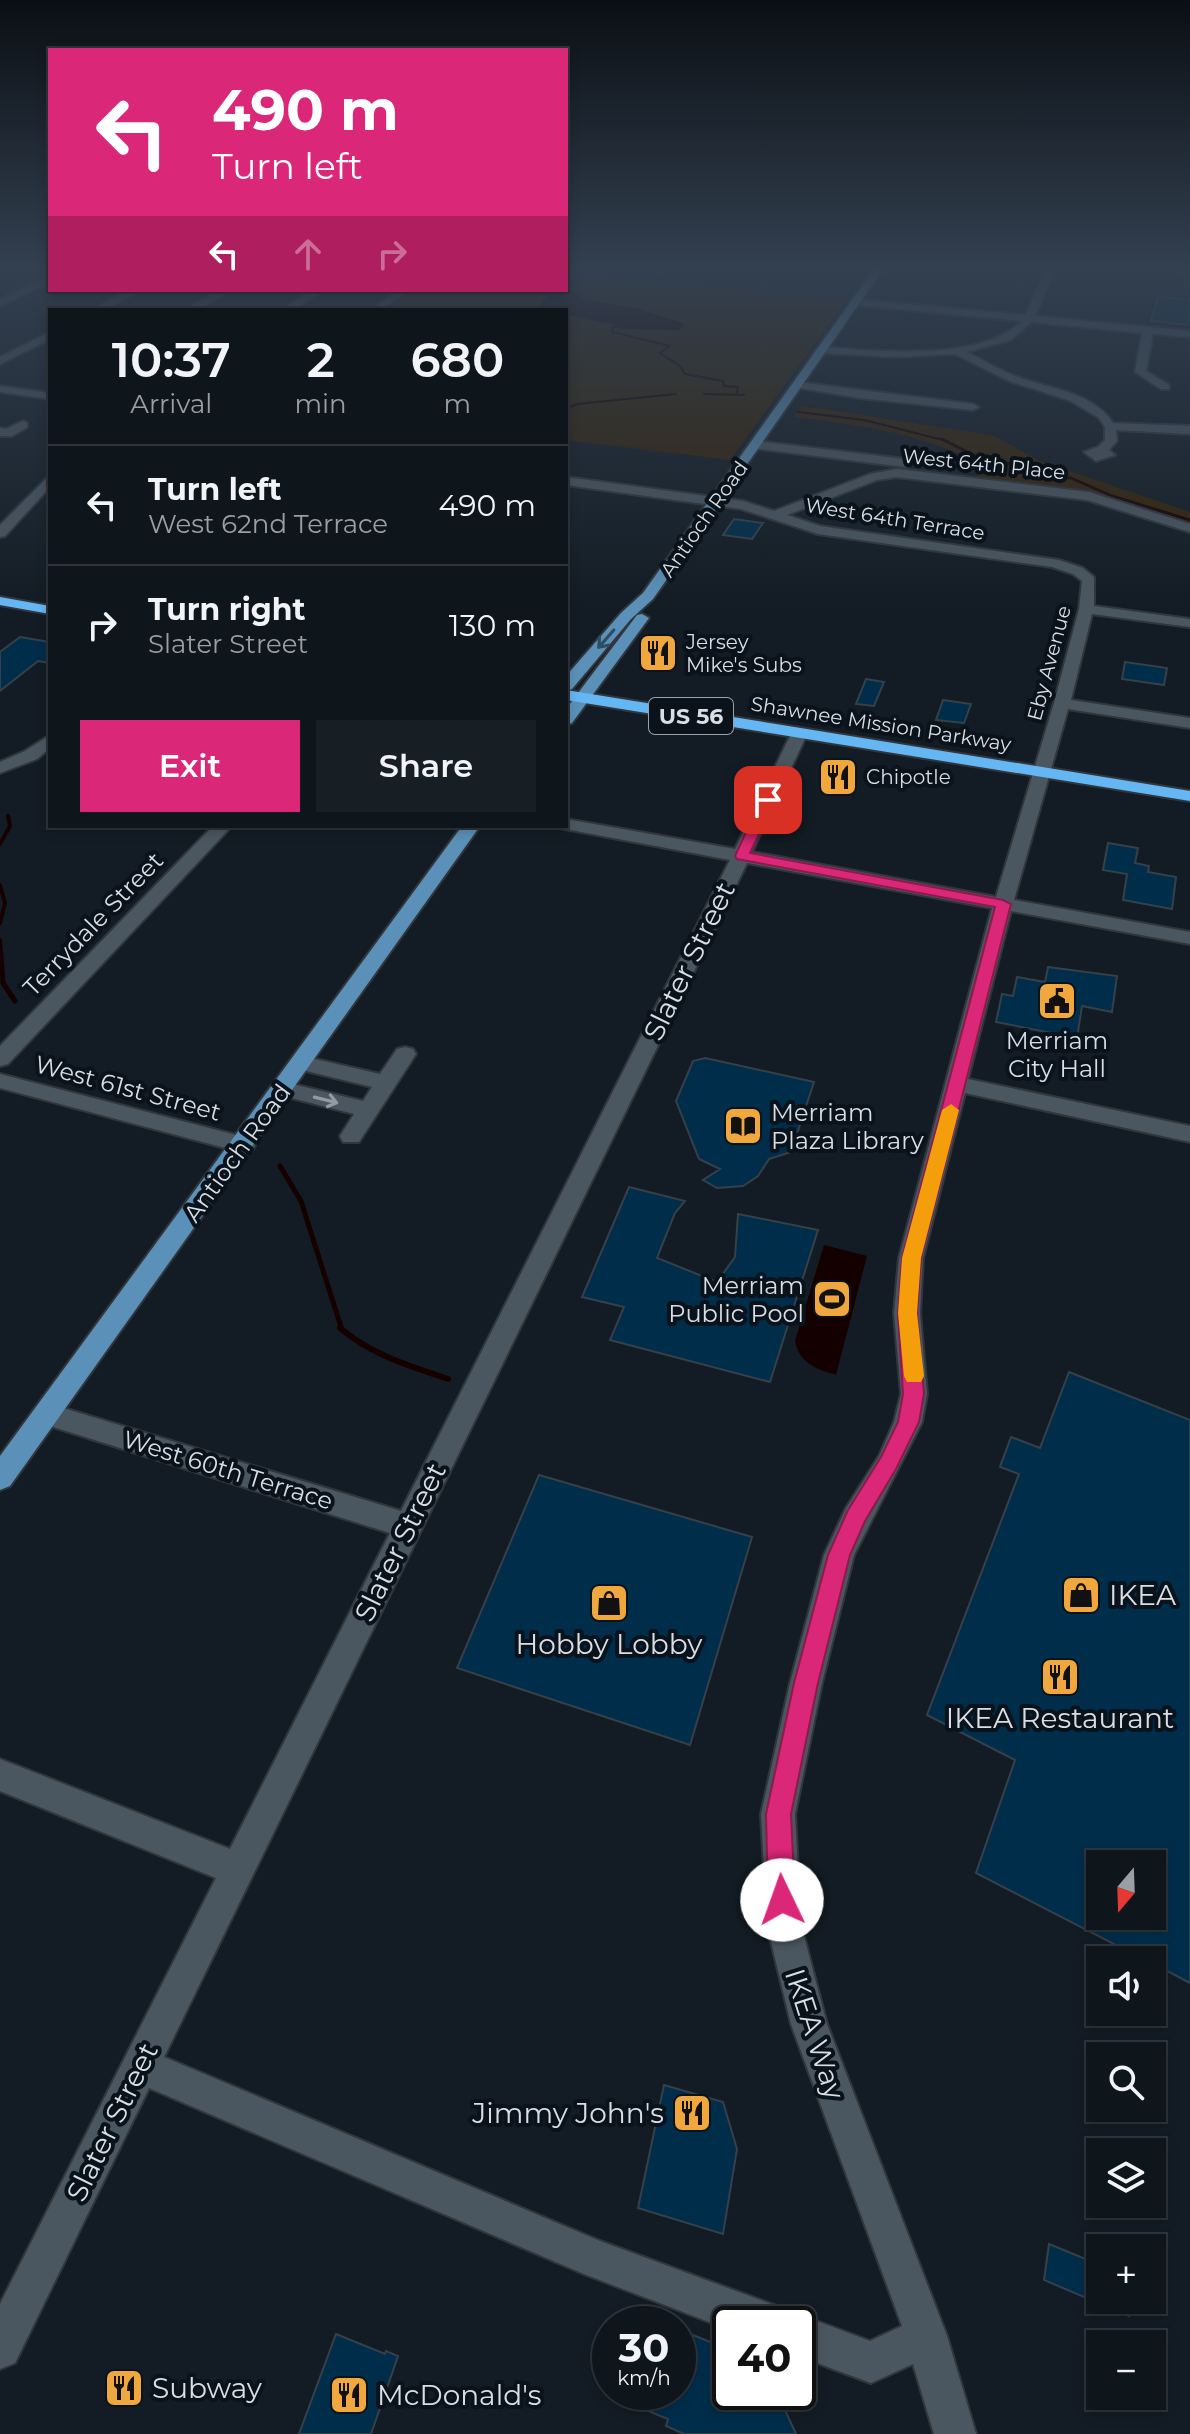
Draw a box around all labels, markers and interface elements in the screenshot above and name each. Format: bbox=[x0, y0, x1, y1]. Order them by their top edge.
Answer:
text: 490 m bbox=[212, 76, 399, 144]
icon: left bbox=[80, 80, 184, 184]
text: Turn left bbox=[212, 144, 363, 188]
icon: left bbox=[202, 232, 246, 276]
icon: ahead bbox=[286, 232, 330, 276]
icon: right bbox=[370, 232, 414, 276]
text: 10:37 bbox=[112, 331, 231, 389]
text: 2 bbox=[307, 331, 335, 389]
text: 680 bbox=[410, 331, 504, 389]
text: Arrival bbox=[130, 388, 212, 420]
text: min bbox=[295, 388, 347, 420]
text: m bbox=[444, 388, 471, 420]
street label: West 64th Place bbox=[902, 444, 1066, 484]
street label: Antioch Road bbox=[655, 456, 753, 582]
text: Turn left bbox=[148, 471, 281, 508]
icon: left bbox=[80, 483, 124, 527]
text: 490 m bbox=[439, 487, 536, 524]
street label: West 64th Terrace bbox=[804, 493, 986, 545]
text: West 62nd Terrace bbox=[148, 508, 388, 540]
text: Turn right bbox=[148, 591, 305, 628]
icon: right bbox=[80, 603, 124, 647]
street label: Eby Avenue bbox=[1022, 603, 1076, 723]
text: 130 m bbox=[449, 607, 536, 644]
text: Slater Street bbox=[148, 628, 308, 660]
one-way arrow bbox=[597, 628, 615, 648]
place label: Jersey Mike's Subs bbox=[685, 630, 802, 677]
restaurant icon: Jersey Mike's Subs bbox=[637, 632, 679, 674]
street label: Shawnee Mission Parkway bbox=[749, 692, 1013, 756]
road number: US 56 bbox=[649, 698, 733, 734]
button: Exit bbox=[80, 720, 300, 812]
button: Share bbox=[316, 720, 536, 812]
restaurant icon: Chipotle bbox=[817, 756, 859, 798]
place label: Chipotle bbox=[866, 765, 951, 789]
pin bbox=[734, 766, 802, 834]
icon: arrive bbox=[746, 778, 790, 822]
street label: Terrydale Street bbox=[17, 846, 169, 1002]
street label: Slater Street bbox=[636, 876, 742, 1046]
public building icon: Merriam City Hall bbox=[1036, 980, 1078, 1022]
place label: Merriam City Hall bbox=[1006, 1026, 1108, 1083]
street label: West 61st Street bbox=[32, 1049, 224, 1127]
street label: Antioch Road bbox=[177, 1078, 297, 1228]
one-way arrow bbox=[312, 1093, 338, 1108]
place label: Merriam Plaza Library bbox=[771, 1098, 924, 1155]
library icon: Merriam Plaza Library bbox=[722, 1105, 764, 1147]
place label: Merriam Public Pool bbox=[668, 1271, 804, 1328]
sports icon: Merriam Public Pool bbox=[811, 1278, 853, 1320]
street label: West 60th Terrace bbox=[120, 1424, 336, 1516]
street label: Slater Street bbox=[347, 1457, 453, 1627]
shop icon: IKEA bbox=[1060, 1574, 1102, 1616]
place label: IKEA bbox=[1109, 1578, 1177, 1612]
shop icon: Hobby Lobby bbox=[588, 1582, 630, 1624]
place label: Hobby Lobby bbox=[516, 1627, 703, 1661]
restaurant icon: IKEA Restaurant bbox=[1039, 1656, 1081, 1698]
place label: IKEA Restaurant bbox=[946, 1701, 1174, 1735]
north arrow bbox=[1086, 1850, 1166, 1930]
map controls bbox=[1086, 1850, 1166, 2410]
position arrow bbox=[740, 1858, 824, 1942]
button: sound bbox=[1086, 1946, 1166, 2026]
street label: IKEA Way bbox=[778, 1964, 852, 2104]
street label: Slater Street bbox=[59, 2037, 165, 2207]
button: search bbox=[1086, 2042, 1166, 2122]
restaurant icon: Jimmy John's bbox=[671, 2092, 713, 2134]
place label: Jimmy John's bbox=[471, 2096, 664, 2130]
button: layers bbox=[1086, 2138, 1166, 2218]
button: + bbox=[1086, 2234, 1166, 2314]
speed limit sign: 40 bbox=[712, 2306, 816, 2410]
text: 30 bbox=[619, 2323, 669, 2372]
button: − bbox=[1086, 2330, 1166, 2410]
text: km/h bbox=[617, 2366, 671, 2390]
restaurant icon: Subway bbox=[103, 2367, 145, 2409]
place label: Subway bbox=[152, 2371, 263, 2405]
restaurant icon: McDonald's bbox=[328, 2374, 370, 2416]
place label: McDonald's bbox=[377, 2378, 541, 2412]

